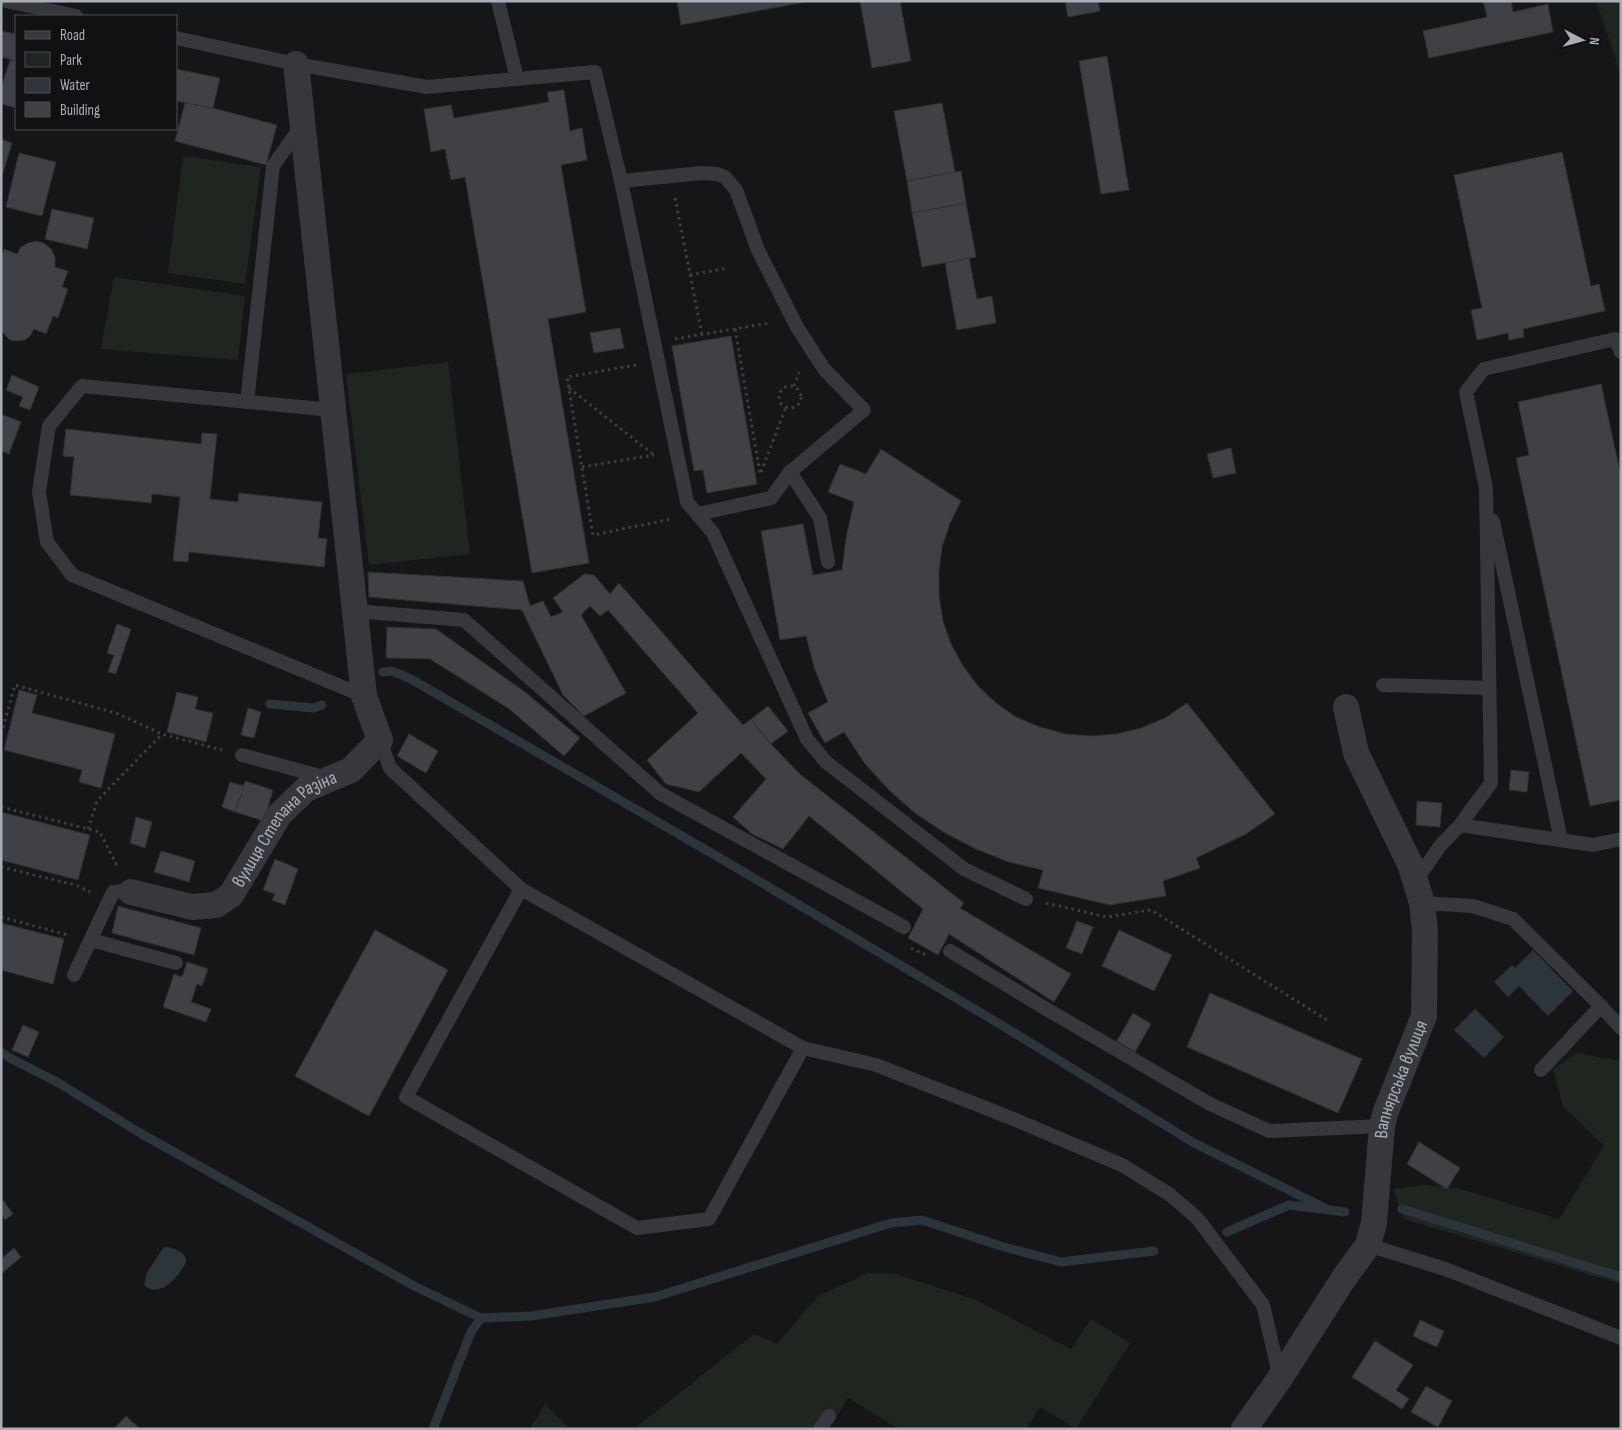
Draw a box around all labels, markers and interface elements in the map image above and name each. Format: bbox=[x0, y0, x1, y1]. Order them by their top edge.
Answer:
legend bbox=[15, 15, 178, 130]
north arrow bbox=[1557, 15, 1607, 65]
text: Road bbox=[60, 26, 85, 45]
text: N bbox=[1586, 37, 1603, 46]
text: Park bbox=[60, 51, 82, 70]
text: Water bbox=[60, 76, 91, 95]
text: Building bbox=[60, 101, 100, 120]
street label: вулиця Степана Разіна bbox=[227, 766, 340, 891]
street label: Вапнярська вулиця bbox=[1370, 1017, 1433, 1140]

